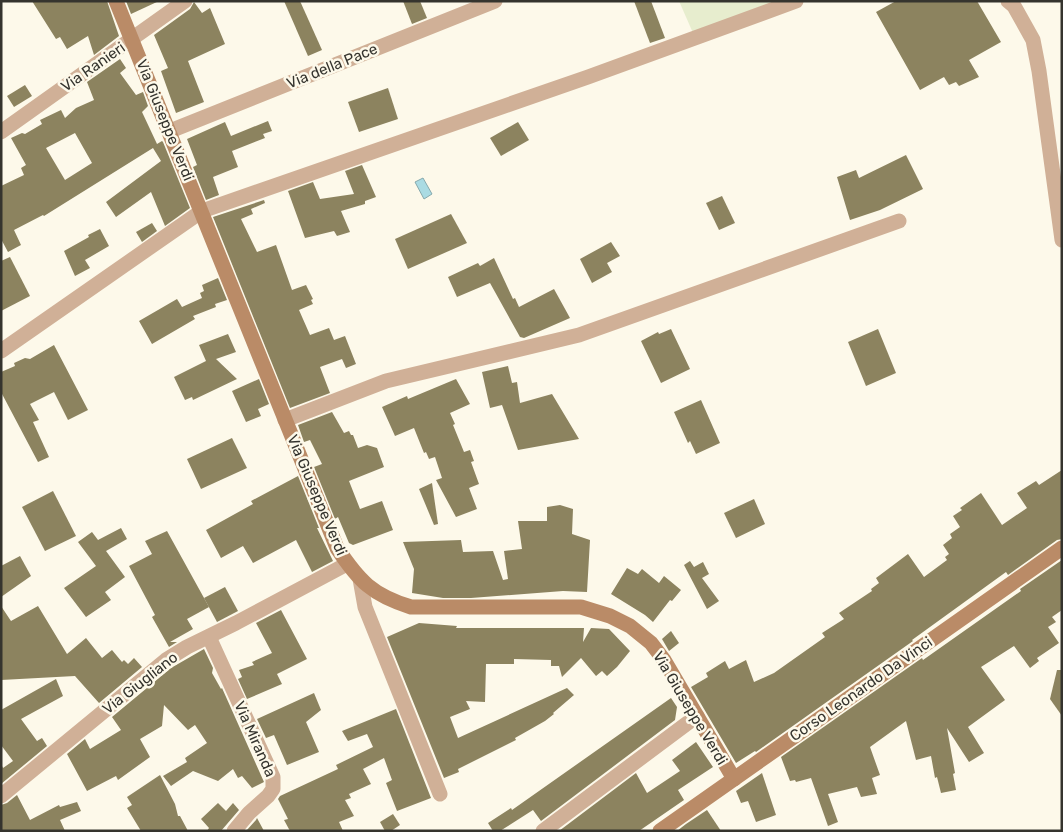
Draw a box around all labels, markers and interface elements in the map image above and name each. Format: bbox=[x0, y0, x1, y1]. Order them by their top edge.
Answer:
street label: Via Ranieri bbox=[58, 38, 128, 96]
street label: Via della Pace bbox=[284, 40, 380, 92]
street label: Via Giuseppe Verdi bbox=[132, 57, 198, 183]
street label: Via Giuseppe Verdi bbox=[283, 432, 351, 558]
street label: Corso Leonardo Da Vinci bbox=[786, 633, 936, 745]
street label: Via Giugliano bbox=[99, 648, 181, 718]
street label: Via Giuseppe Verdi bbox=[649, 648, 731, 768]
street label: Via Miranda bbox=[230, 698, 280, 780]

